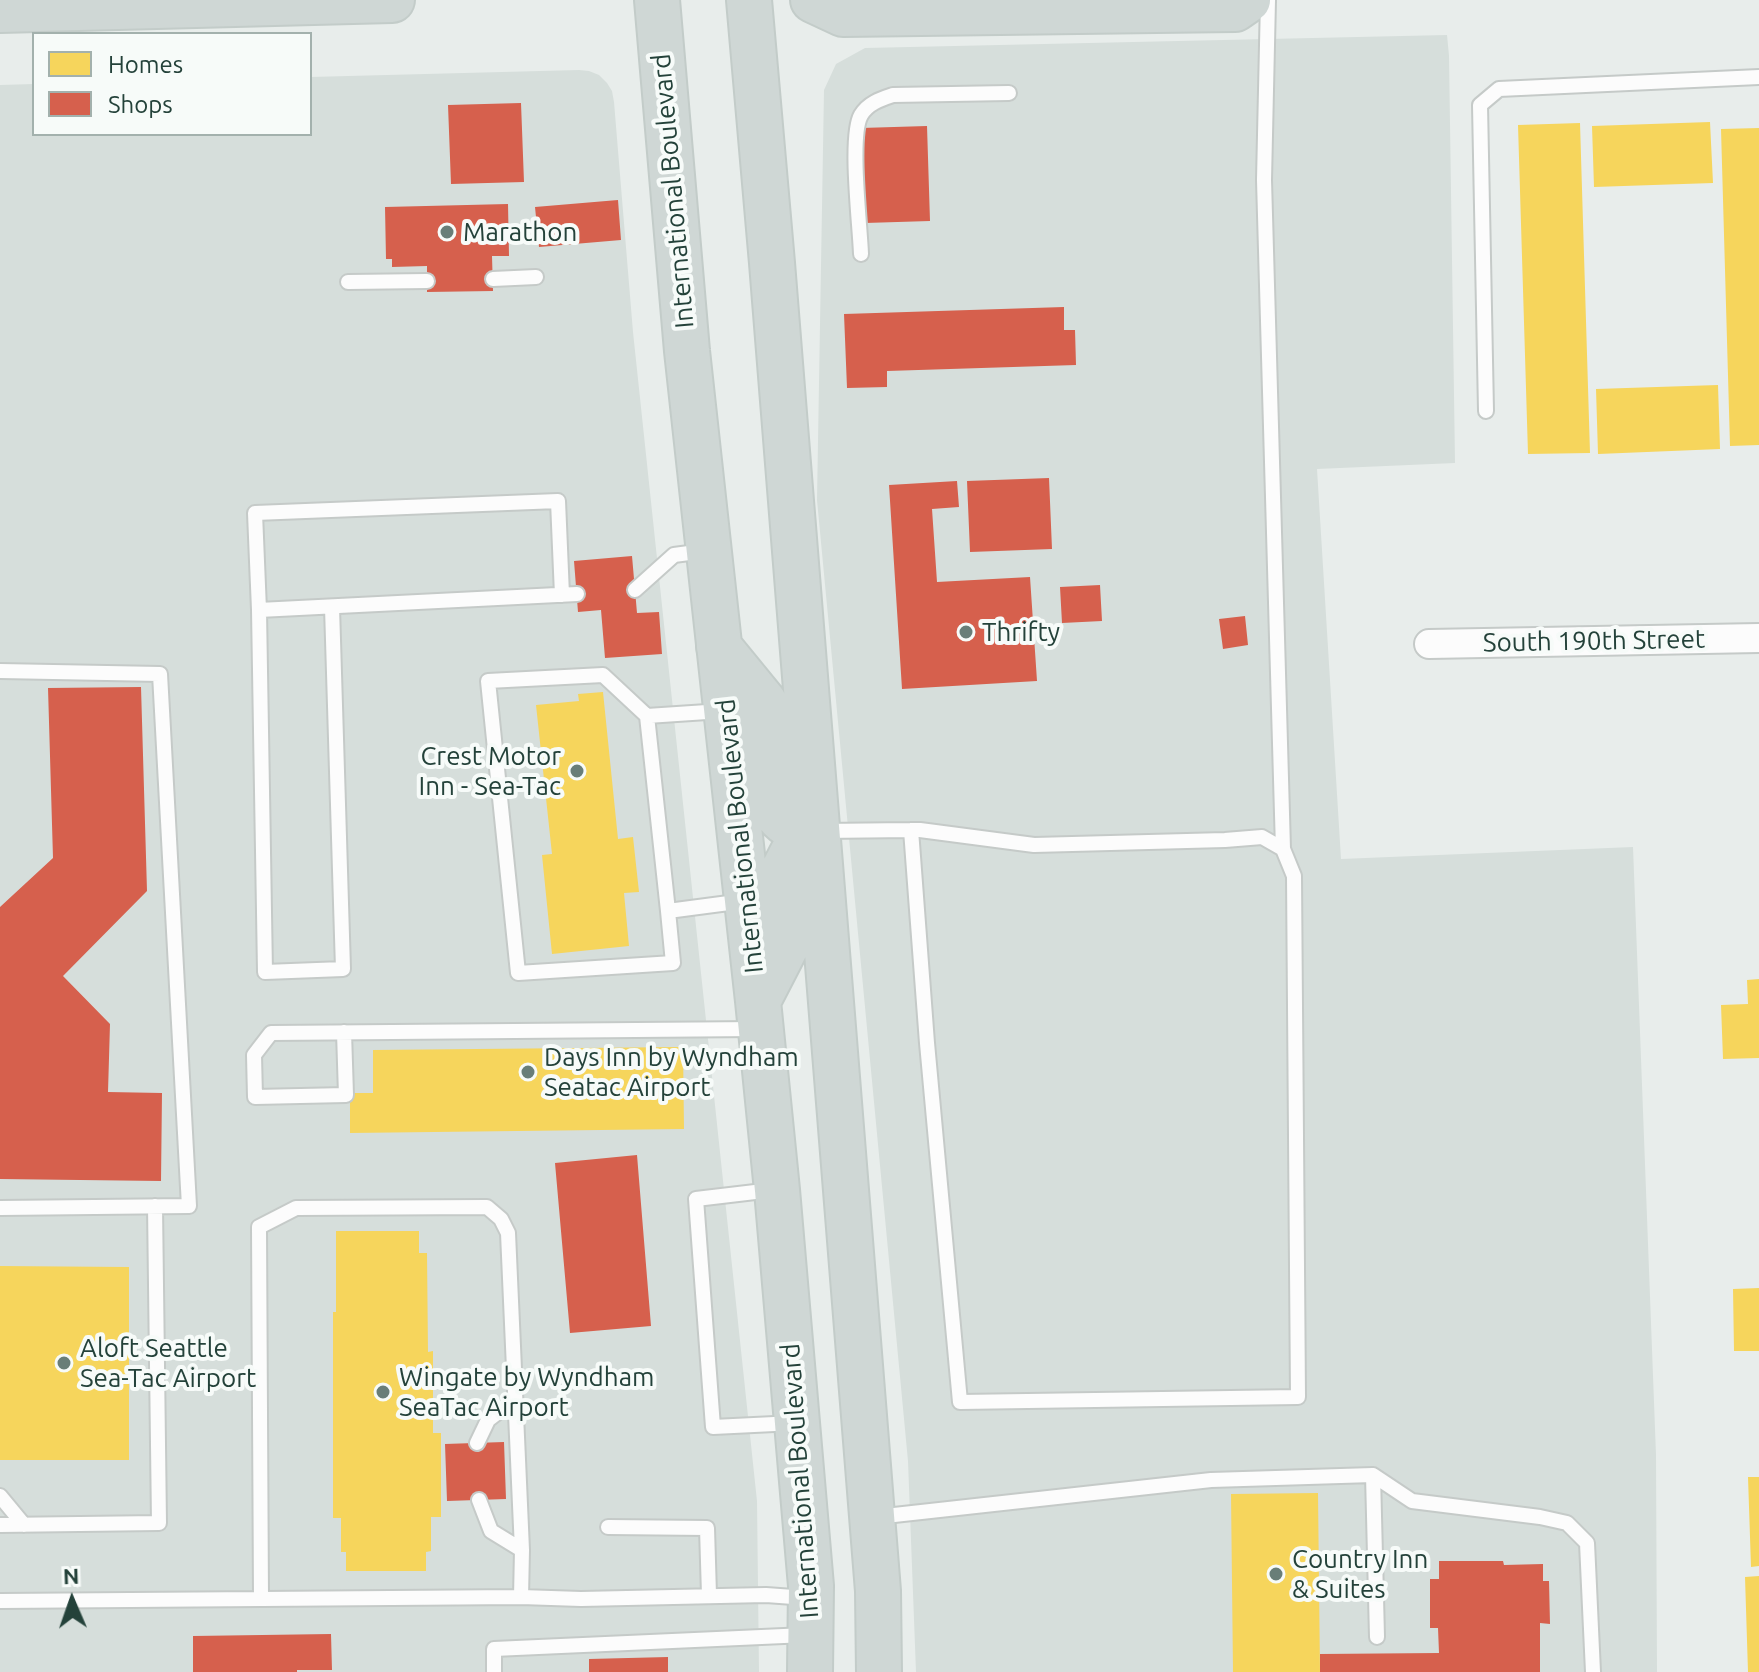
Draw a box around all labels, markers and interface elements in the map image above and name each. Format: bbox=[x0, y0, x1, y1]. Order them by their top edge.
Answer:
legend bbox=[32, 32, 312, 136]
text: Homes bbox=[108, 51, 183, 78]
street label: International Boulevard bbox=[645, 52, 701, 330]
text: Shops bbox=[108, 91, 173, 118]
place label: Marathon bbox=[463, 216, 577, 248]
marker: Marathon bbox=[438, 223, 456, 241]
place label: Thrifty bbox=[982, 616, 1060, 648]
marker: Thrifty bbox=[957, 623, 975, 641]
street label: South 190th Street bbox=[1483, 623, 1705, 659]
street label: International Boulevard bbox=[710, 697, 770, 975]
place label: Crest Motor Inn - Sea-Tac bbox=[419, 740, 561, 802]
marker: Crest Motor Inn - Sea-Tac bbox=[568, 762, 586, 780]
place label: Days Inn by Wyndham Seatac Airport bbox=[544, 1041, 799, 1102]
marker: Days Inn by Wyndham Seatac Airport bbox=[519, 1063, 537, 1081]
place label: Aloft Seattle Sea-Tac Airport bbox=[80, 1332, 256, 1394]
street label: International Boulevard bbox=[775, 1342, 825, 1620]
marker: Aloft Seattle Sea-Tac Airport bbox=[55, 1354, 73, 1372]
place label: Wingate by Wyndham SeaTac Airport bbox=[399, 1361, 654, 1422]
marker: Wingate by Wyndham SeaTac Airport bbox=[374, 1383, 392, 1401]
place label: Country Inn & Suites bbox=[1292, 1543, 1428, 1604]
north arrow bbox=[32, 1560, 112, 1640]
text: N bbox=[62, 1563, 80, 1588]
marker: Country Inn & Suites bbox=[1267, 1565, 1285, 1583]

